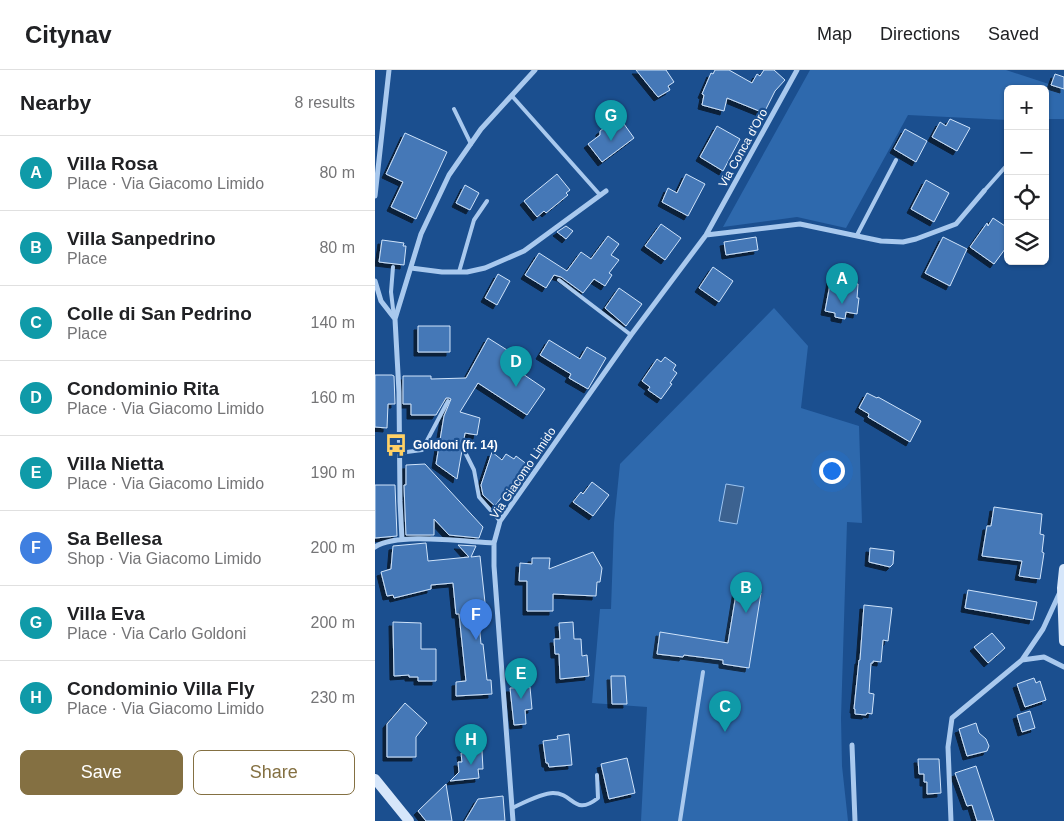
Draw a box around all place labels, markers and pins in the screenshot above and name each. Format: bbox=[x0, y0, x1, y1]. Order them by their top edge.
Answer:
pin: G bbox=[595, 100, 627, 141]
pin: A bbox=[826, 263, 858, 304]
pin: D bbox=[500, 346, 532, 387]
bus stop icon: Goldoni (fr. 14) bbox=[383, 432, 409, 458]
place label: Goldoni (fr. 14) bbox=[413, 438, 498, 452]
pin: B bbox=[730, 572, 762, 613]
pin: F bbox=[460, 599, 492, 640]
pin: E bbox=[505, 658, 537, 699]
pin: C bbox=[709, 691, 741, 732]
pin: H bbox=[455, 724, 487, 765]

